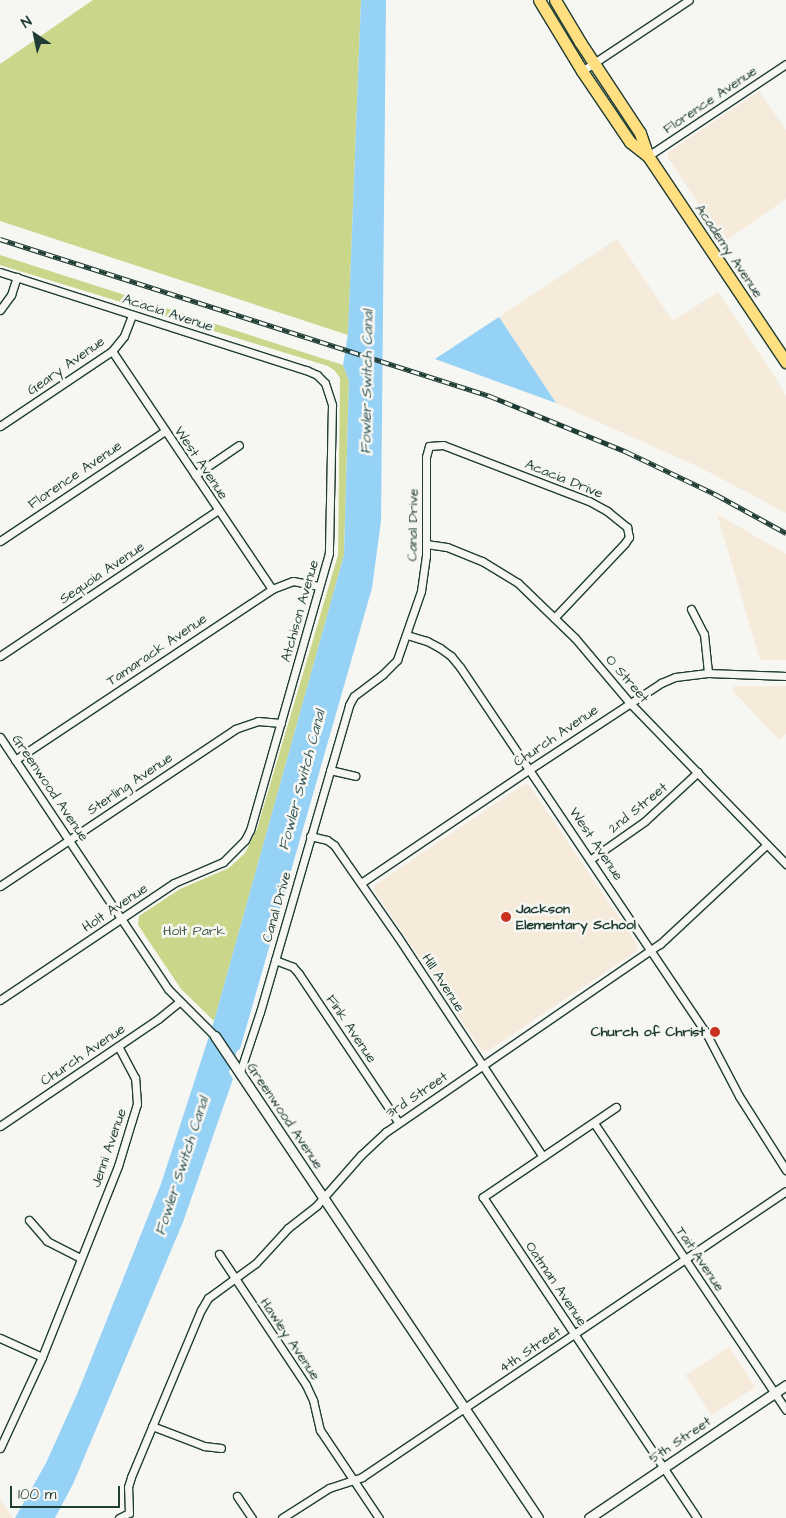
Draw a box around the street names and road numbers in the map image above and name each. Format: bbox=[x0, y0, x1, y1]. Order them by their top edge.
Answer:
street label: Florence Avenue bbox=[660, 62, 760, 138]
street label: Academy Avenue bbox=[691, 201, 767, 301]
street label: Acacia Avenue bbox=[121, 290, 215, 336]
street label: Geary Avenue bbox=[24, 333, 108, 399]
street label: West Avenue bbox=[170, 423, 232, 503]
street label: Florence Avenue bbox=[25, 437, 125, 513]
street label: Acacia Drive bbox=[523, 456, 605, 502]
street label: Canal Drive bbox=[404, 488, 422, 562]
street label: Sequoia Avenue bbox=[56, 538, 148, 608]
street label: Atchison Avenue bbox=[277, 558, 323, 664]
street label: Tamarack Avenue bbox=[104, 610, 210, 690]
street label: O Street bbox=[602, 652, 652, 706]
street label: Church Avenue bbox=[510, 701, 602, 771]
street label: Greenwood Avenue bbox=[8, 732, 92, 844]
street label: Sterling Avenue bbox=[84, 749, 176, 819]
street label: 2nd Street bbox=[605, 779, 671, 837]
street label: West Avenue bbox=[565, 804, 627, 884]
street label: Canal Drive bbox=[259, 870, 295, 944]
street label: Holt Avenue bbox=[79, 880, 151, 936]
street label: Hill Avenue bbox=[418, 951, 468, 1015]
street label: Fink Avenue bbox=[322, 992, 380, 1066]
street label: Church Avenue bbox=[37, 1020, 129, 1090]
street label: Greenwood Avenue bbox=[243, 1060, 327, 1172]
street label: 3rd Street bbox=[383, 1068, 451, 1122]
street label: Jenni Avenue bbox=[88, 1106, 130, 1190]
street label: Tait Avenue bbox=[672, 1223, 728, 1295]
street label: Oatman Avenue bbox=[522, 1239, 590, 1329]
street label: Hawley Avenue bbox=[256, 1295, 324, 1383]
street label: 4th Street bbox=[496, 1323, 564, 1377]
street label: 5th Street bbox=[646, 1413, 714, 1467]

